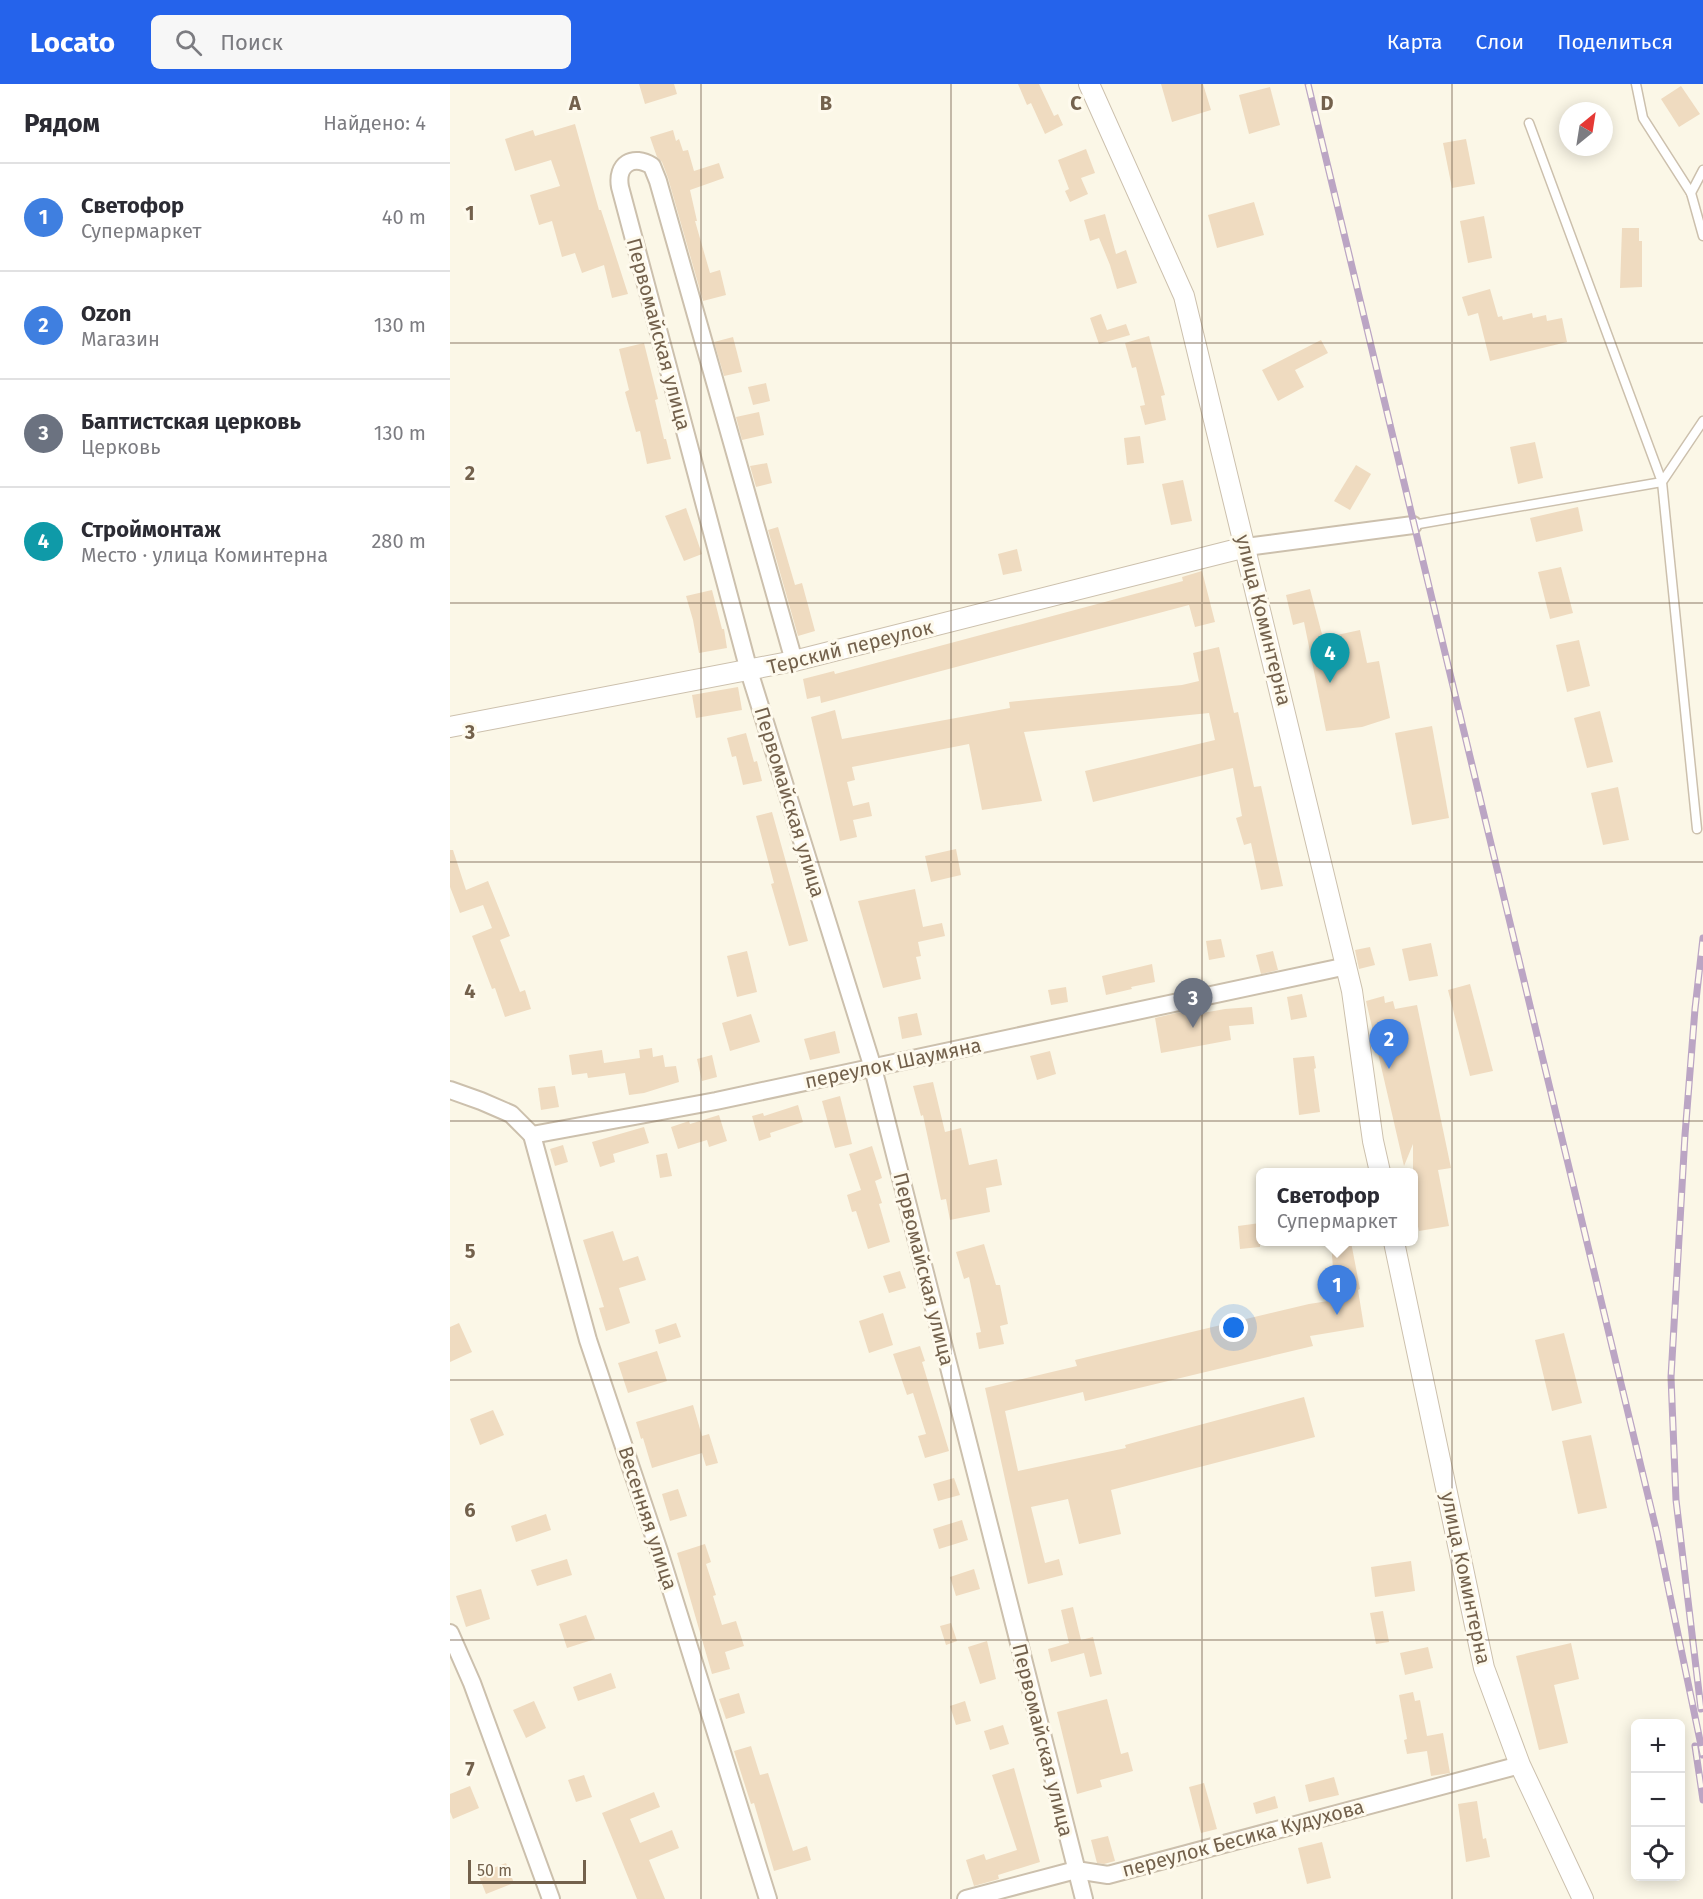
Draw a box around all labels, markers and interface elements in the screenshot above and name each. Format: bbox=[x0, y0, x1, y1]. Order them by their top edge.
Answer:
search box bbox=[151, 15, 571, 69]
text: Locato bbox=[30, 26, 115, 59]
icon: search bbox=[172, 26, 205, 59]
text: Поиск bbox=[220, 29, 283, 56]
text: Карта bbox=[1387, 29, 1443, 55]
text: Слои bbox=[1476, 29, 1524, 55]
text: Поделиться bbox=[1557, 29, 1673, 55]
text: A bbox=[568, 91, 582, 115]
text: B bbox=[820, 91, 832, 115]
text: C bbox=[1070, 91, 1082, 115]
text: D bbox=[1320, 91, 1334, 115]
north arrow bbox=[1559, 102, 1613, 156]
text: Рядом bbox=[24, 108, 100, 139]
text: Найдено: 4 bbox=[323, 111, 426, 135]
text: Светофор bbox=[81, 192, 184, 219]
text: 1 bbox=[465, 201, 475, 225]
text: 1 bbox=[39, 205, 48, 229]
text: 40 m bbox=[382, 205, 426, 229]
text: Супермаркет bbox=[81, 219, 201, 243]
street label: Первомайская улица bbox=[622, 235, 696, 433]
text: Ozon bbox=[81, 300, 131, 327]
text: 2 bbox=[38, 313, 49, 337]
text: 130 m bbox=[374, 313, 426, 337]
text: Магазин bbox=[81, 327, 160, 351]
text: Баптистская церковь bbox=[81, 408, 301, 435]
text: 3 bbox=[38, 421, 49, 445]
text: 130 m bbox=[374, 421, 426, 445]
text: Церковь bbox=[81, 435, 161, 459]
text: 2 bbox=[465, 461, 475, 485]
text: Строймонтаж bbox=[81, 516, 221, 543]
text: 4 bbox=[38, 529, 49, 553]
text: 280 m bbox=[371, 529, 426, 553]
street label: улица Коминтерна bbox=[1231, 532, 1297, 708]
text: Место · улица Коминтерна bbox=[81, 543, 328, 567]
street label: Терский переулок bbox=[765, 615, 936, 679]
pin: 4 bbox=[1310, 634, 1350, 683]
street label: Первомайская улица bbox=[750, 704, 830, 900]
text: 3 bbox=[464, 720, 475, 744]
pin: 3 bbox=[1174, 978, 1212, 1028]
text: 4 bbox=[464, 979, 476, 1003]
pin: 2 bbox=[1370, 1020, 1408, 1069]
street label: переулок Шаумяна bbox=[803, 1033, 983, 1093]
popup bbox=[1256, 1168, 1418, 1246]
street label: Первомайская улица bbox=[888, 1170, 960, 1368]
text: Светофор bbox=[1277, 1182, 1380, 1209]
text: Супермаркет bbox=[1277, 1209, 1397, 1233]
text: 5 bbox=[465, 1239, 476, 1263]
pin: 1 bbox=[1318, 1266, 1356, 1315]
your location bbox=[1219, 1313, 1248, 1342]
street label: Весенняя улица bbox=[613, 1443, 683, 1593]
street label: улица Коминтерна bbox=[1436, 1490, 1496, 1666]
text: 6 bbox=[464, 1498, 476, 1522]
street label: Первомайская улица bbox=[1007, 1641, 1079, 1839]
map controls bbox=[1631, 1719, 1685, 1881]
button: + bbox=[1631, 1719, 1685, 1773]
text: 7 bbox=[465, 1757, 475, 1781]
button: − bbox=[1631, 1773, 1685, 1827]
street label: переулок Бесика Кудухова bbox=[1119, 1794, 1367, 1882]
button: locate bbox=[1631, 1827, 1685, 1881]
scale bar bbox=[468, 1857, 586, 1884]
text: 50 m bbox=[477, 1861, 512, 1880]

